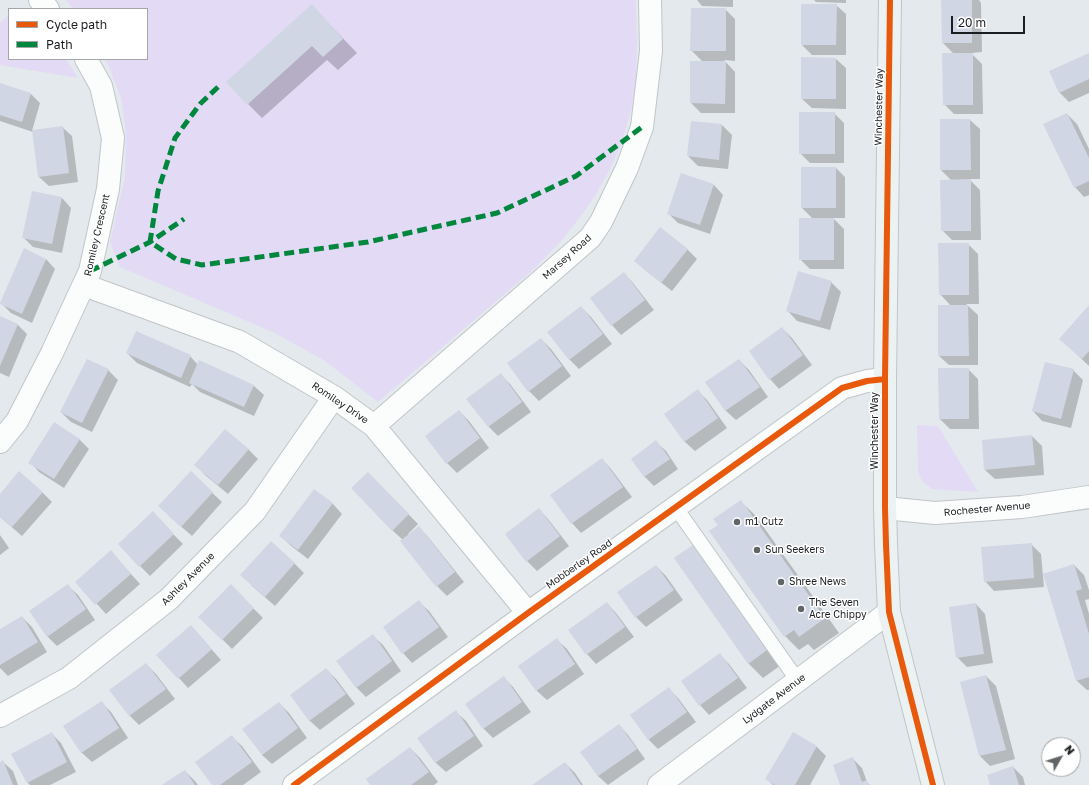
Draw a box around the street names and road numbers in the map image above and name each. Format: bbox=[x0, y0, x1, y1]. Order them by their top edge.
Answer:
street label: Winchester Way bbox=[872, 68, 886, 146]
street label: Romiley Crescent bbox=[82, 193, 112, 277]
street label: Marsey Road bbox=[540, 232, 594, 282]
street label: Romiley Drive bbox=[309, 380, 371, 426]
street label: Winchester Way bbox=[869, 392, 881, 470]
street label: Rochester Avenue bbox=[943, 499, 1031, 519]
street label: Mobberley Road bbox=[544, 537, 614, 591]
street label: Ashley Avenue bbox=[159, 550, 217, 608]
street label: Lydgate Avenue bbox=[740, 671, 808, 727]

